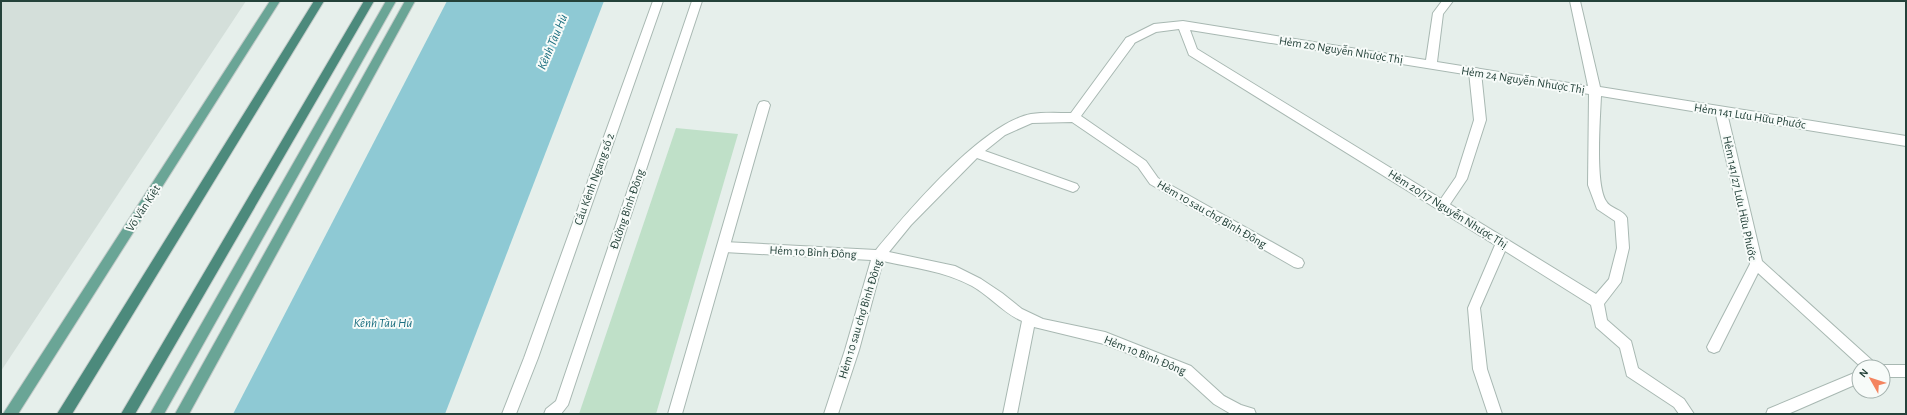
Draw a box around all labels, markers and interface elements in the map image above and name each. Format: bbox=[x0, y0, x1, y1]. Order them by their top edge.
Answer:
water label: Kênh Tàu Hủ bbox=[536, 12, 570, 72]
street label: Hẻm 20 Nguyễn Nhược Thị bbox=[1278, 33, 1404, 67]
street label: Hẻm 24 Nguyễn Nhược Thị bbox=[1460, 63, 1586, 97]
street label: Hẻm 141 Lưu Hữu Phước bbox=[1693, 101, 1807, 131]
street label: Cầu Kênh Ngang số 2 bbox=[572, 131, 616, 227]
street label: Hẻm 141/27 Lưu Hữu Phước bbox=[1721, 135, 1759, 262]
street label: Hẻm 20/17 Nguyễn Nhược Thị bbox=[1386, 166, 1510, 252]
street label: Đường Bình Đông bbox=[608, 167, 646, 251]
street label: Hẻm 10 sau chợ Bình Đông bbox=[1155, 178, 1269, 250]
street label: Võ Văn Kiệt bbox=[124, 183, 162, 233]
street label: Hẻm 10 Bình Đông bbox=[769, 244, 857, 260]
street label: Hẻm 10 sau chợ Bình Đông bbox=[836, 258, 884, 380]
water label: Kênh Tàu Hủ bbox=[354, 317, 412, 330]
street label: Hẻm 10 Bình Đông bbox=[1102, 333, 1188, 377]
north arrow bbox=[1851, 359, 1891, 399]
text: N bbox=[1857, 367, 1870, 379]

